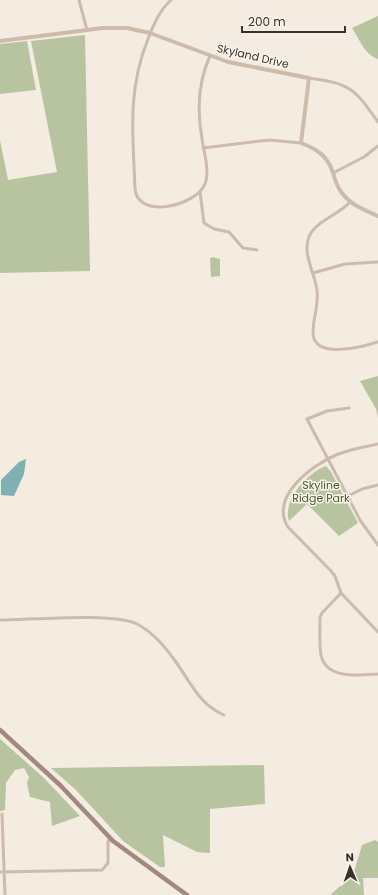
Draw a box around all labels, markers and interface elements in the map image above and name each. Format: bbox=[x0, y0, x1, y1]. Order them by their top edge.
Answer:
scale bar bbox=[242, 8, 345, 34]
text: 200 m bbox=[248, 13, 286, 30]
street label: Skyland Drive bbox=[215, 40, 291, 72]
park label: Skyline Ridge Park bbox=[292, 477, 350, 506]
north arrow bbox=[330, 847, 370, 887]
text: N bbox=[345, 849, 354, 865]

